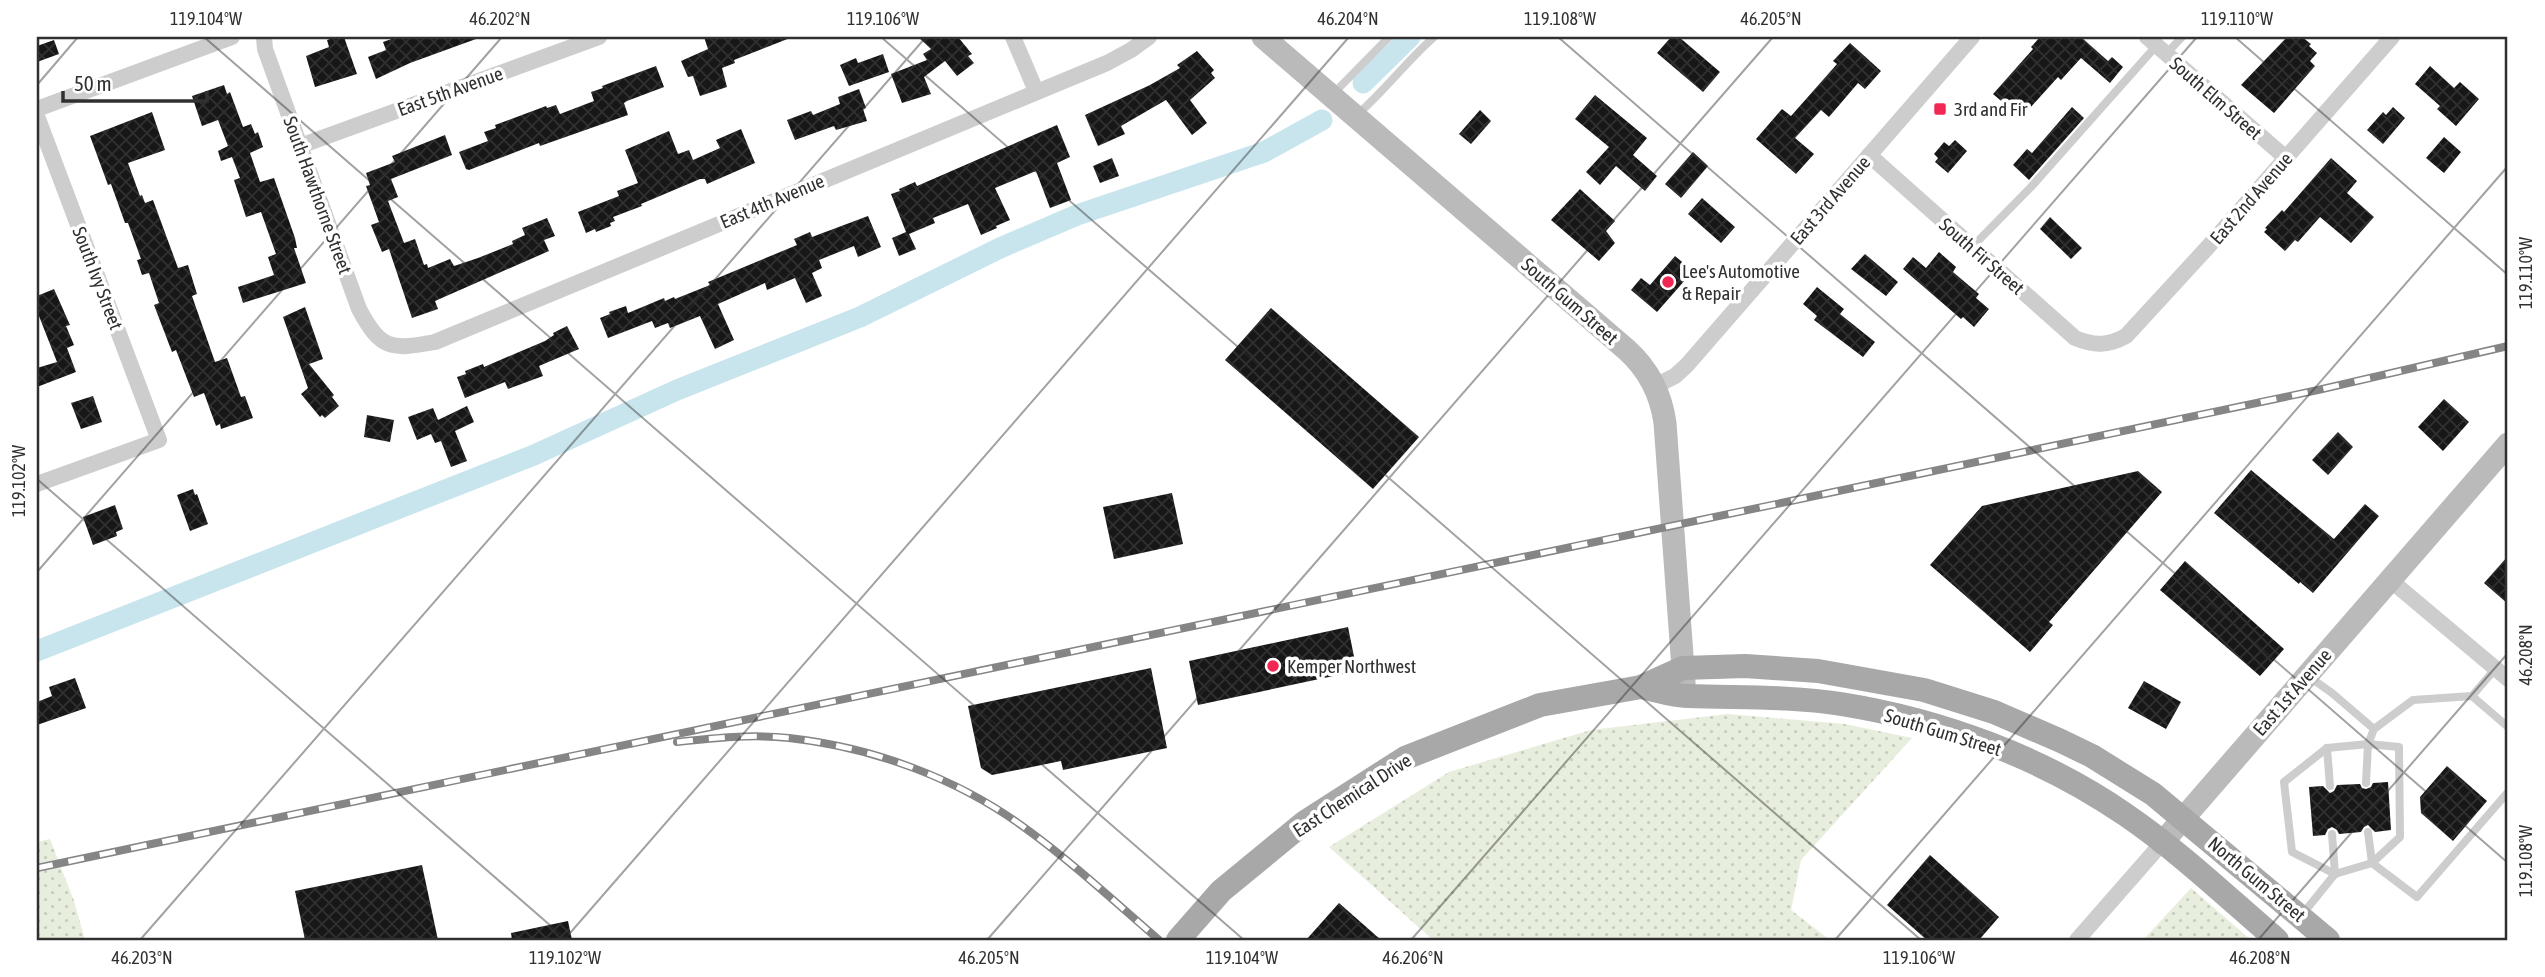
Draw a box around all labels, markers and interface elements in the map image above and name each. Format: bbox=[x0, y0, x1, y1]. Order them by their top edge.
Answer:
text: 119.104°W bbox=[170, 8, 242, 29]
text: 46.202°N bbox=[469, 8, 531, 29]
text: 119.106°W bbox=[847, 8, 919, 29]
text: 46.204°N bbox=[1317, 8, 1379, 29]
text: 119.108°W bbox=[1524, 8, 1596, 29]
text: 46.205°N bbox=[1740, 8, 1802, 29]
text: 119.110°W bbox=[2201, 8, 2273, 29]
street label: South Elm Street bbox=[2166, 52, 2266, 144]
scale bar bbox=[63, 60, 206, 104]
street label: East 5th Avenue bbox=[394, 62, 506, 120]
text: 50 m bbox=[74, 71, 112, 95]
place label: 3rd and Fir bbox=[1954, 98, 2028, 120]
marker: 3rd and Fir bbox=[1932, 101, 1948, 117]
street label: South Hawthorne Street bbox=[279, 113, 357, 277]
street label: East 2nd Avenue bbox=[2205, 148, 2297, 248]
street label: East 3rd Avenue bbox=[1785, 151, 1875, 249]
street label: East 4th Avenue bbox=[717, 169, 827, 233]
street label: South Fir Street bbox=[1935, 213, 2029, 299]
street label: South Ivy Street bbox=[68, 224, 128, 332]
text: 119.110°W bbox=[2515, 237, 2536, 309]
street label: South Gum Street bbox=[1517, 253, 1623, 349]
place label: Lee's Automotive & Repair bbox=[1682, 260, 1800, 304]
marker: Lee's Automotive & Repair bbox=[1660, 274, 1676, 290]
text: 119.102°W bbox=[8, 445, 29, 517]
text: 46.208°N bbox=[2515, 624, 2536, 686]
street label: East 1st Avenue bbox=[2248, 644, 2336, 740]
place label: Kemper Northwest bbox=[1287, 655, 1416, 677]
marker: Kemper Northwest bbox=[1265, 658, 1281, 674]
street label: South Gum Street bbox=[1882, 704, 2004, 760]
street label: East Chemical Drive bbox=[1289, 749, 1415, 841]
text: 119.108°W bbox=[2515, 825, 2536, 897]
street label: North Gum Street bbox=[2204, 832, 2310, 926]
text: 46.203°N bbox=[111, 947, 173, 968]
text: 119.102°W bbox=[529, 947, 601, 968]
text: 46.205°N bbox=[958, 947, 1020, 968]
text: 119.104°W bbox=[1206, 947, 1278, 968]
text: 46.206°N bbox=[1382, 947, 1444, 968]
text: 119.106°W bbox=[1883, 947, 1955, 968]
text: 46.208°N bbox=[2229, 947, 2291, 968]

